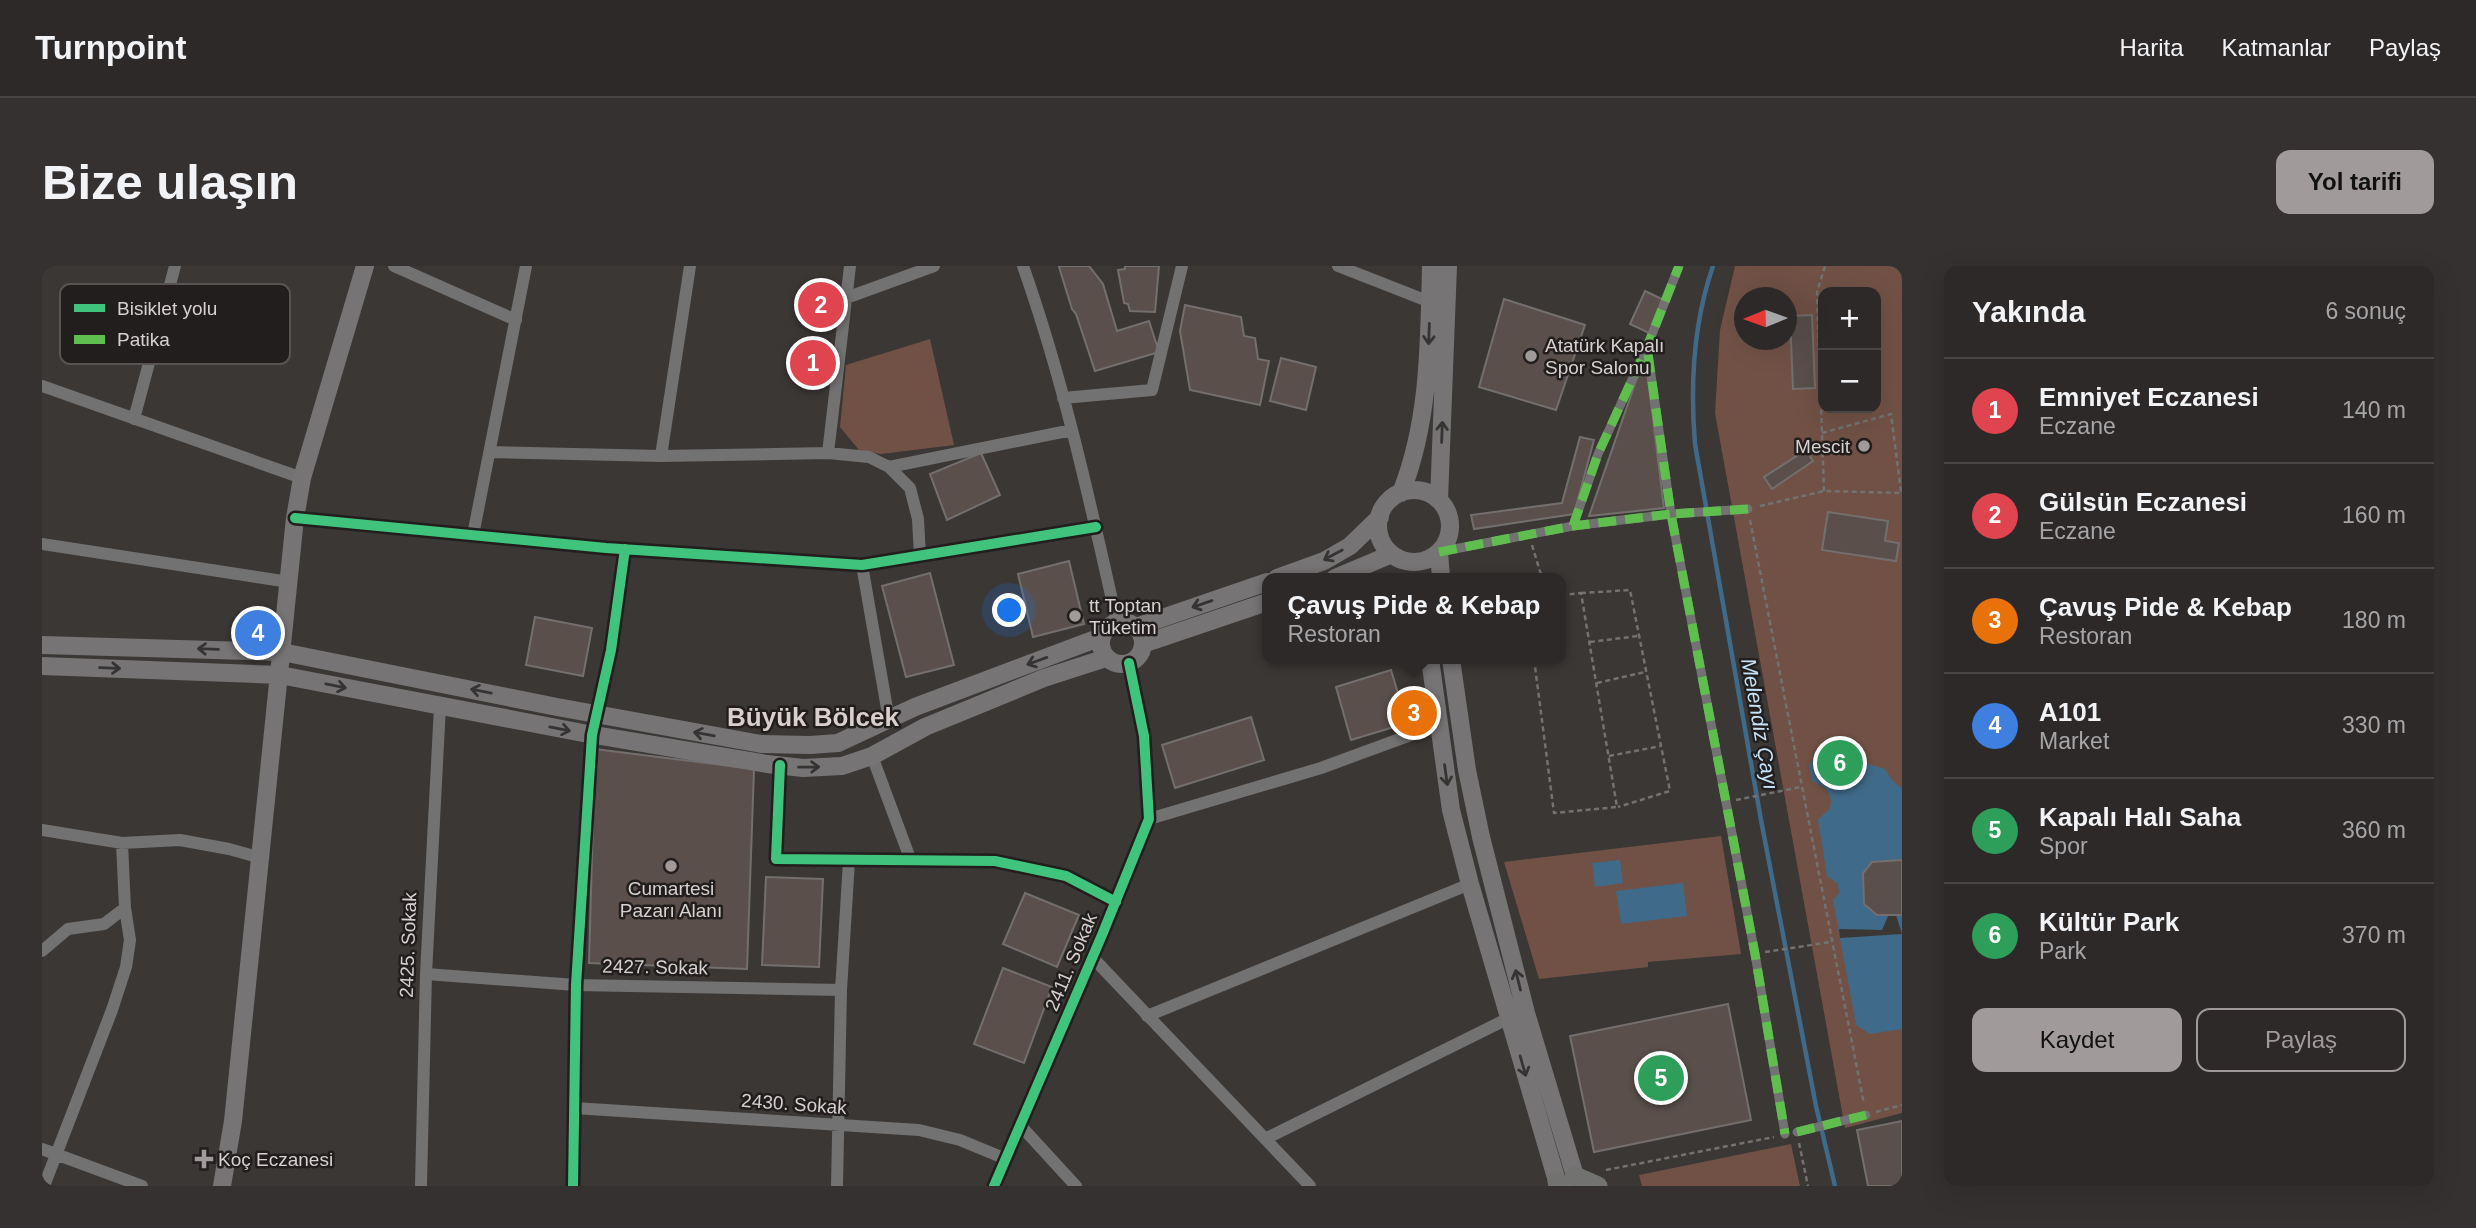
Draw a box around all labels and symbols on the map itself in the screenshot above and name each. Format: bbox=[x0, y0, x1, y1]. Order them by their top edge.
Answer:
pin: 2 bbox=[798, 279, 844, 331]
legend bbox=[60, 284, 290, 364]
north arrow bbox=[1734, 287, 1797, 350]
text: Bisiklet yolu bbox=[117, 298, 217, 319]
one-way arrow bbox=[1422, 322, 1436, 345]
text: Patika bbox=[117, 329, 170, 350]
place label: Atatürk Kapalı Spor Salonu bbox=[1545, 335, 1664, 378]
pin: 1 bbox=[790, 337, 836, 389]
marker: Atatürk Kapalı Spor Salonu bbox=[1523, 348, 1539, 364]
one-way arrow bbox=[1435, 420, 1448, 443]
place label: Mescit bbox=[1795, 436, 1851, 457]
marker: Mescit bbox=[1856, 438, 1872, 454]
one-way arrow bbox=[1324, 549, 1344, 563]
your location bbox=[992, 593, 1026, 627]
place label: tt Toptan Tüketim bbox=[1089, 595, 1162, 638]
one-way arrow bbox=[1192, 599, 1214, 611]
pin: 4 bbox=[235, 607, 281, 659]
marker: tt Toptan Tüketim bbox=[1067, 608, 1083, 624]
one-way arrow bbox=[197, 642, 220, 655]
one-way arrow bbox=[1026, 656, 1048, 668]
water label: Melendiz Çayı bbox=[1737, 656, 1783, 792]
one-way arrow bbox=[98, 661, 121, 675]
one-way arrow bbox=[324, 680, 347, 694]
one-way arrow bbox=[470, 684, 493, 698]
pin: 3 bbox=[1391, 687, 1437, 739]
district label: Büyük Bölcek bbox=[727, 702, 900, 732]
one-way arrow bbox=[548, 723, 571, 736]
one-way arrow bbox=[693, 726, 716, 740]
pin: 6 bbox=[1817, 737, 1863, 789]
one-way arrow bbox=[797, 760, 820, 774]
one-way arrow bbox=[1440, 763, 1453, 786]
marker: Cumartesi Pazarı Alanı bbox=[663, 858, 679, 874]
place label: Cumartesi Pazarı Alanı bbox=[620, 878, 722, 921]
street label: 2425. Sokak bbox=[396, 891, 420, 998]
street label: 2411. Sokak bbox=[1041, 909, 1101, 1014]
street label: 2427. Sokak bbox=[602, 956, 708, 978]
one-way arrow bbox=[1511, 970, 1524, 992]
pin: 5 bbox=[1638, 1052, 1684, 1104]
one-way arrow bbox=[1517, 1054, 1530, 1076]
street label: 2430. Sokak bbox=[741, 1090, 848, 1118]
place label: Koç Eczanesi bbox=[218, 1149, 333, 1170]
marker: Koç Eczanesi bbox=[196, 1151, 212, 1167]

